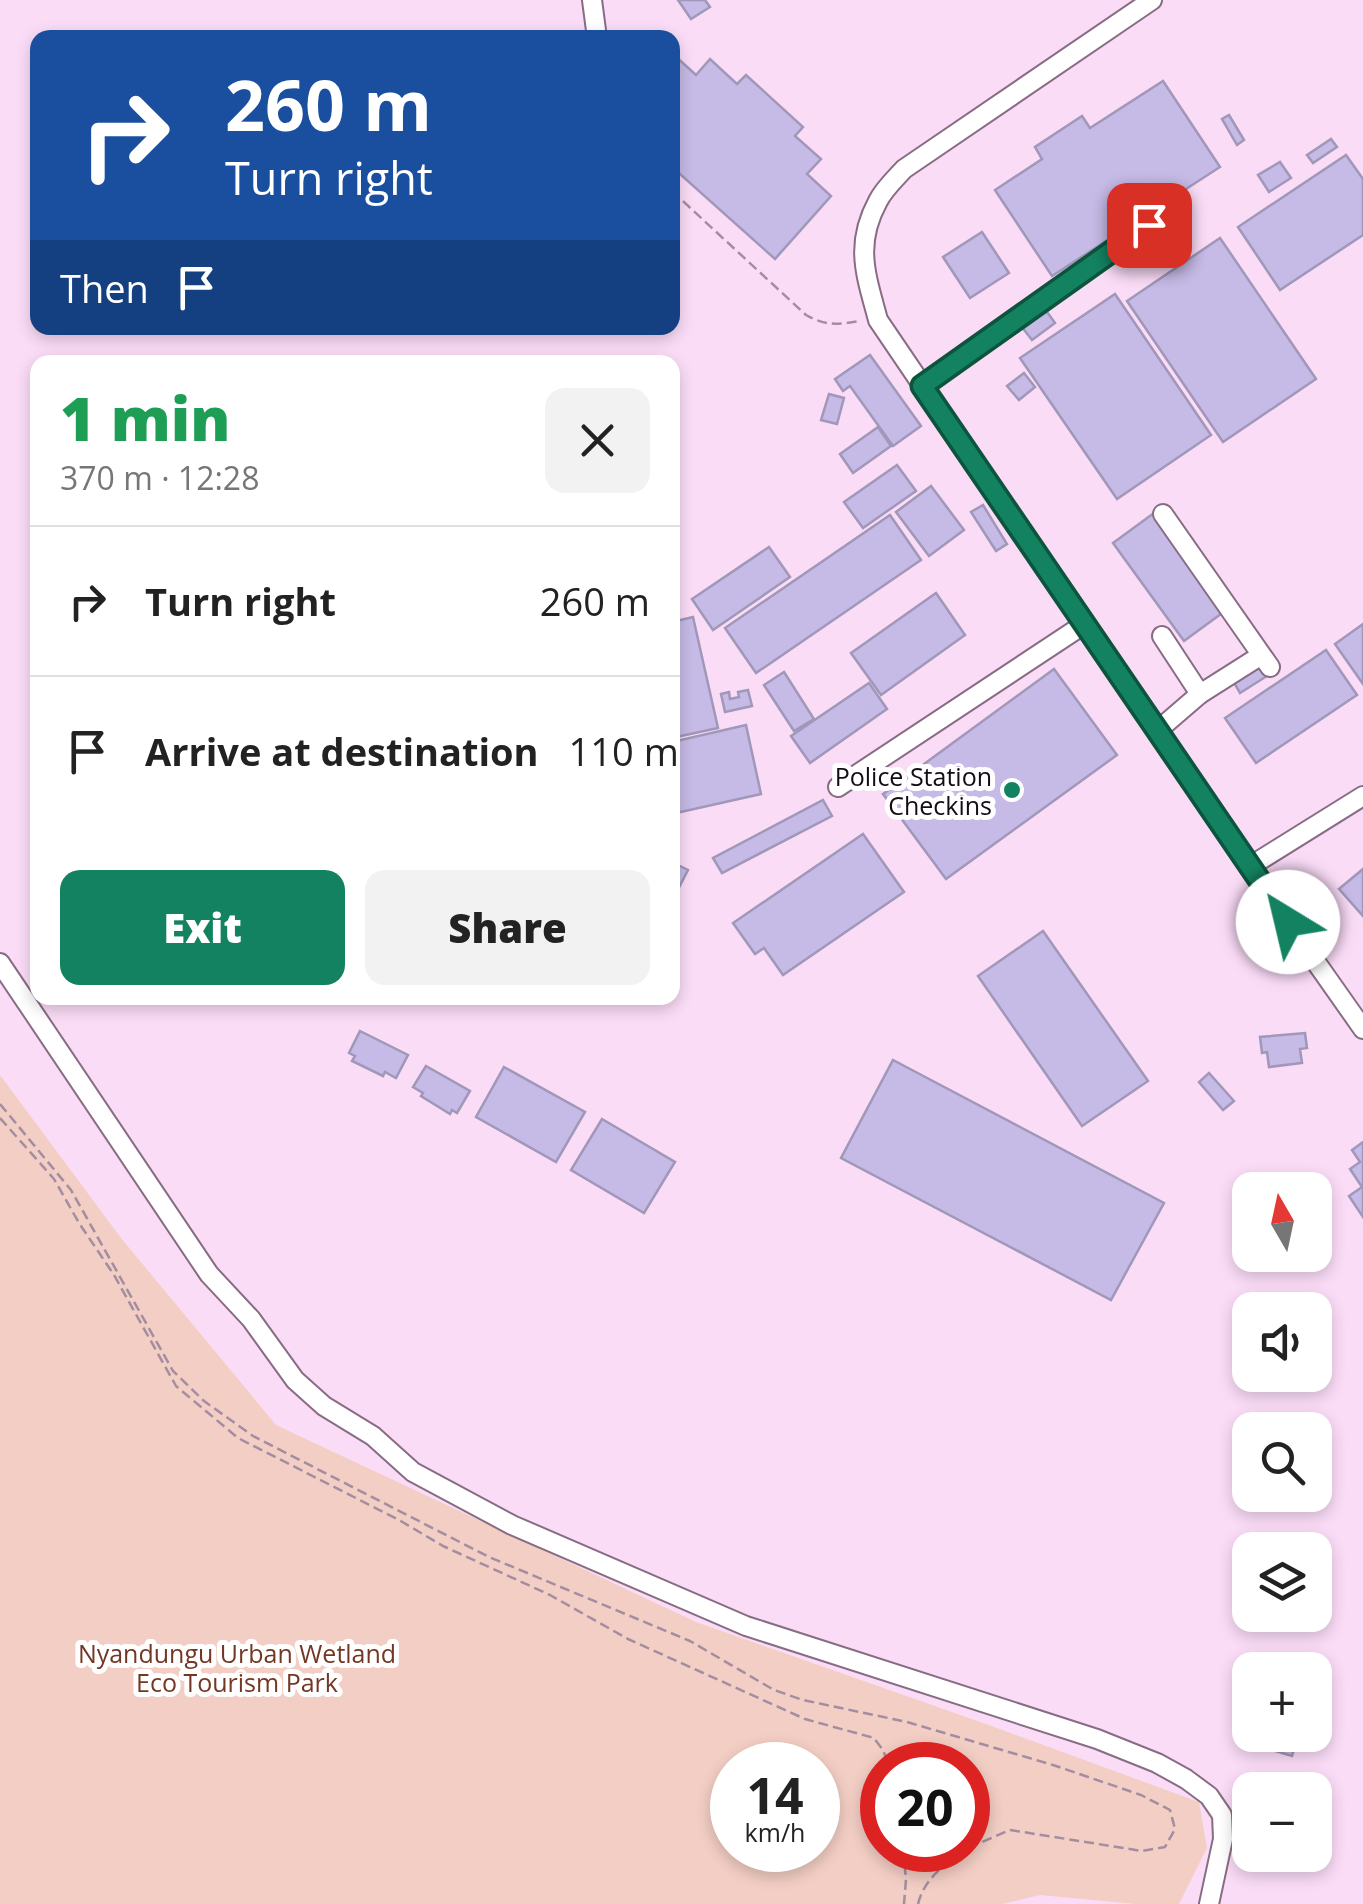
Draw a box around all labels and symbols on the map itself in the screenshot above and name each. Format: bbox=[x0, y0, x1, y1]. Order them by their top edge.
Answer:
pin bbox=[1107, 183, 1192, 268]
place label: Police Station Checkins bbox=[835, 759, 992, 822]
marker: Police Station Checkins bbox=[1001, 779, 1023, 801]
position arrow bbox=[1236, 870, 1340, 974]
north arrow bbox=[1232, 1172, 1332, 1272]
park label: Nyandungu Urban Wetland Eco Tourism Park bbox=[78, 1636, 396, 1699]
speed limit sign: 20 bbox=[860, 1742, 990, 1872]

